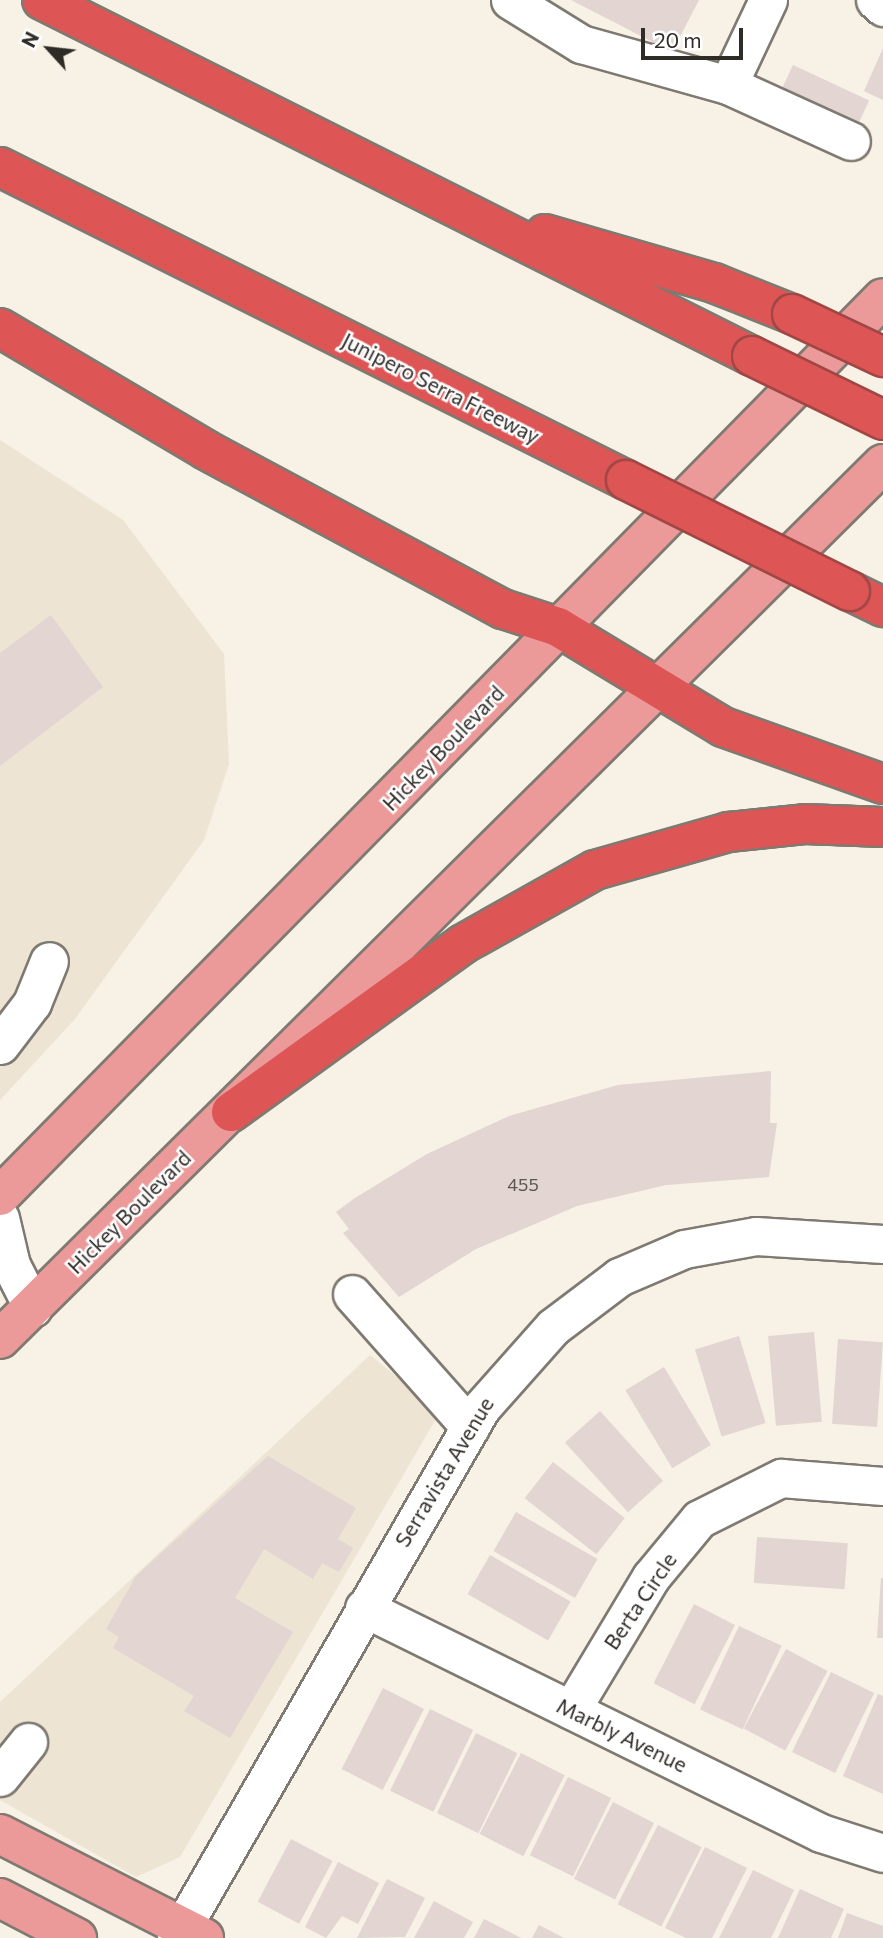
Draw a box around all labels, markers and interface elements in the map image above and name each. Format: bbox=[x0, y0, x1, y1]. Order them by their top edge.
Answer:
north arrow bbox=[14, 14, 84, 84]
scale bar bbox=[645, 14, 746, 58]
text: 20 m bbox=[654, 27, 702, 52]
text: N bbox=[16, 28, 43, 51]
street label: Junipero Serra Freeway bbox=[338, 327, 544, 449]
street label: Hickey Boulevard bbox=[377, 680, 509, 816]
street label: Hickey Boulevard bbox=[62, 1145, 196, 1279]
house number: 455 bbox=[507, 1173, 539, 1195]
street label: Serravista Avenue bbox=[389, 1393, 499, 1551]
street label: Berta Circle bbox=[598, 1548, 682, 1654]
street label: Marbly Avenue bbox=[553, 1693, 691, 1777]

